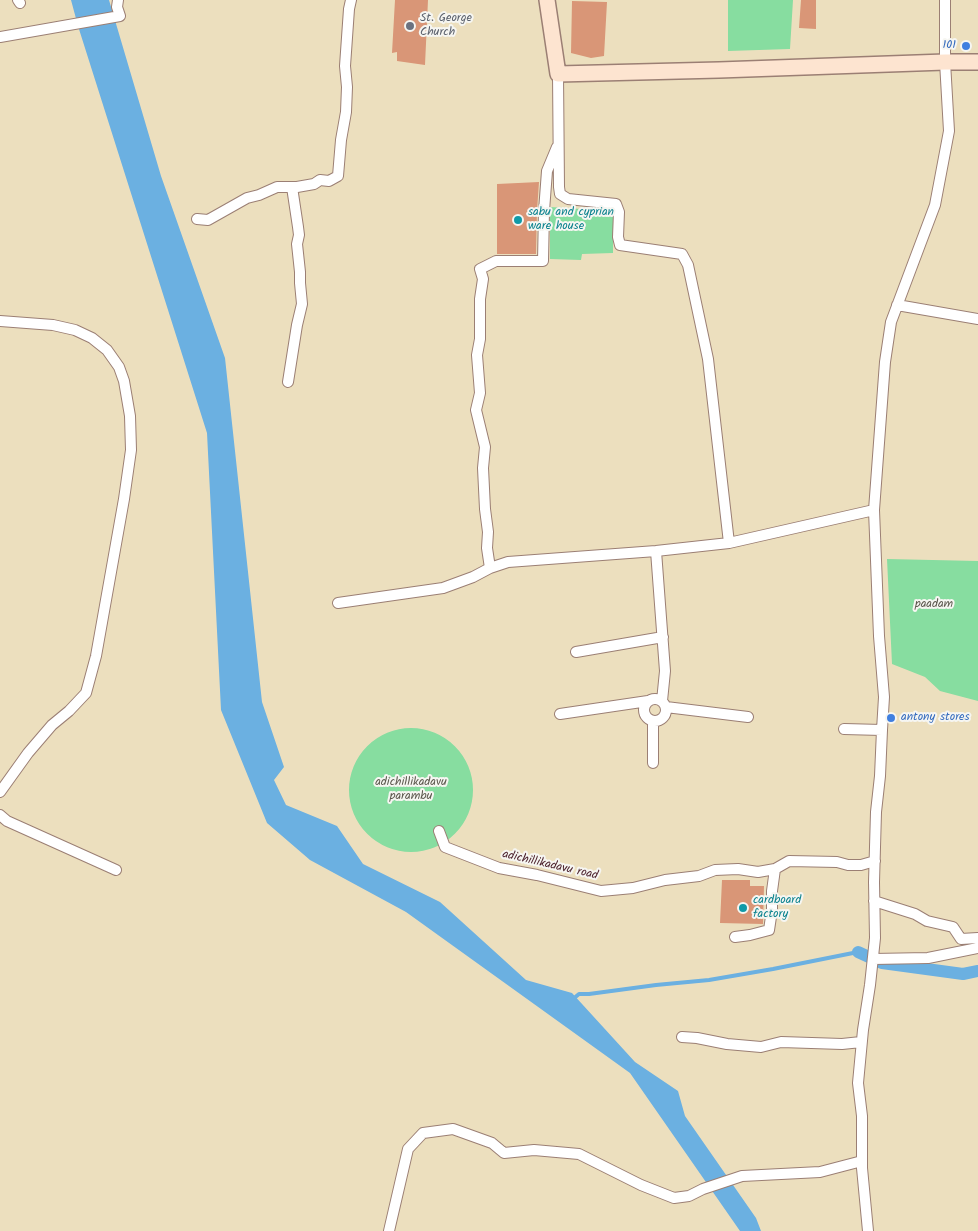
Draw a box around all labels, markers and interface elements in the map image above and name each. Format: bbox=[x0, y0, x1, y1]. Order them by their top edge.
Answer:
place label: St. George Church bbox=[420, 12, 472, 40]
marker: St. George Church bbox=[404, 20, 416, 32]
place label: 101 bbox=[942, 39, 956, 53]
marker: 101 bbox=[960, 40, 972, 52]
place label: sabu and cyprian ware house bbox=[528, 206, 614, 234]
marker: sabu and cyprian ware house bbox=[512, 214, 524, 226]
park label: paadam bbox=[915, 598, 953, 612]
place label: antony stores bbox=[901, 711, 970, 725]
marker: antony stores bbox=[885, 712, 897, 724]
park label: adichillikadavu parambu bbox=[375, 776, 447, 804]
street label: adichillikadavu road bbox=[501, 848, 599, 884]
place label: cardboard factory bbox=[753, 894, 801, 922]
marker: cardboard factory bbox=[737, 902, 749, 914]

